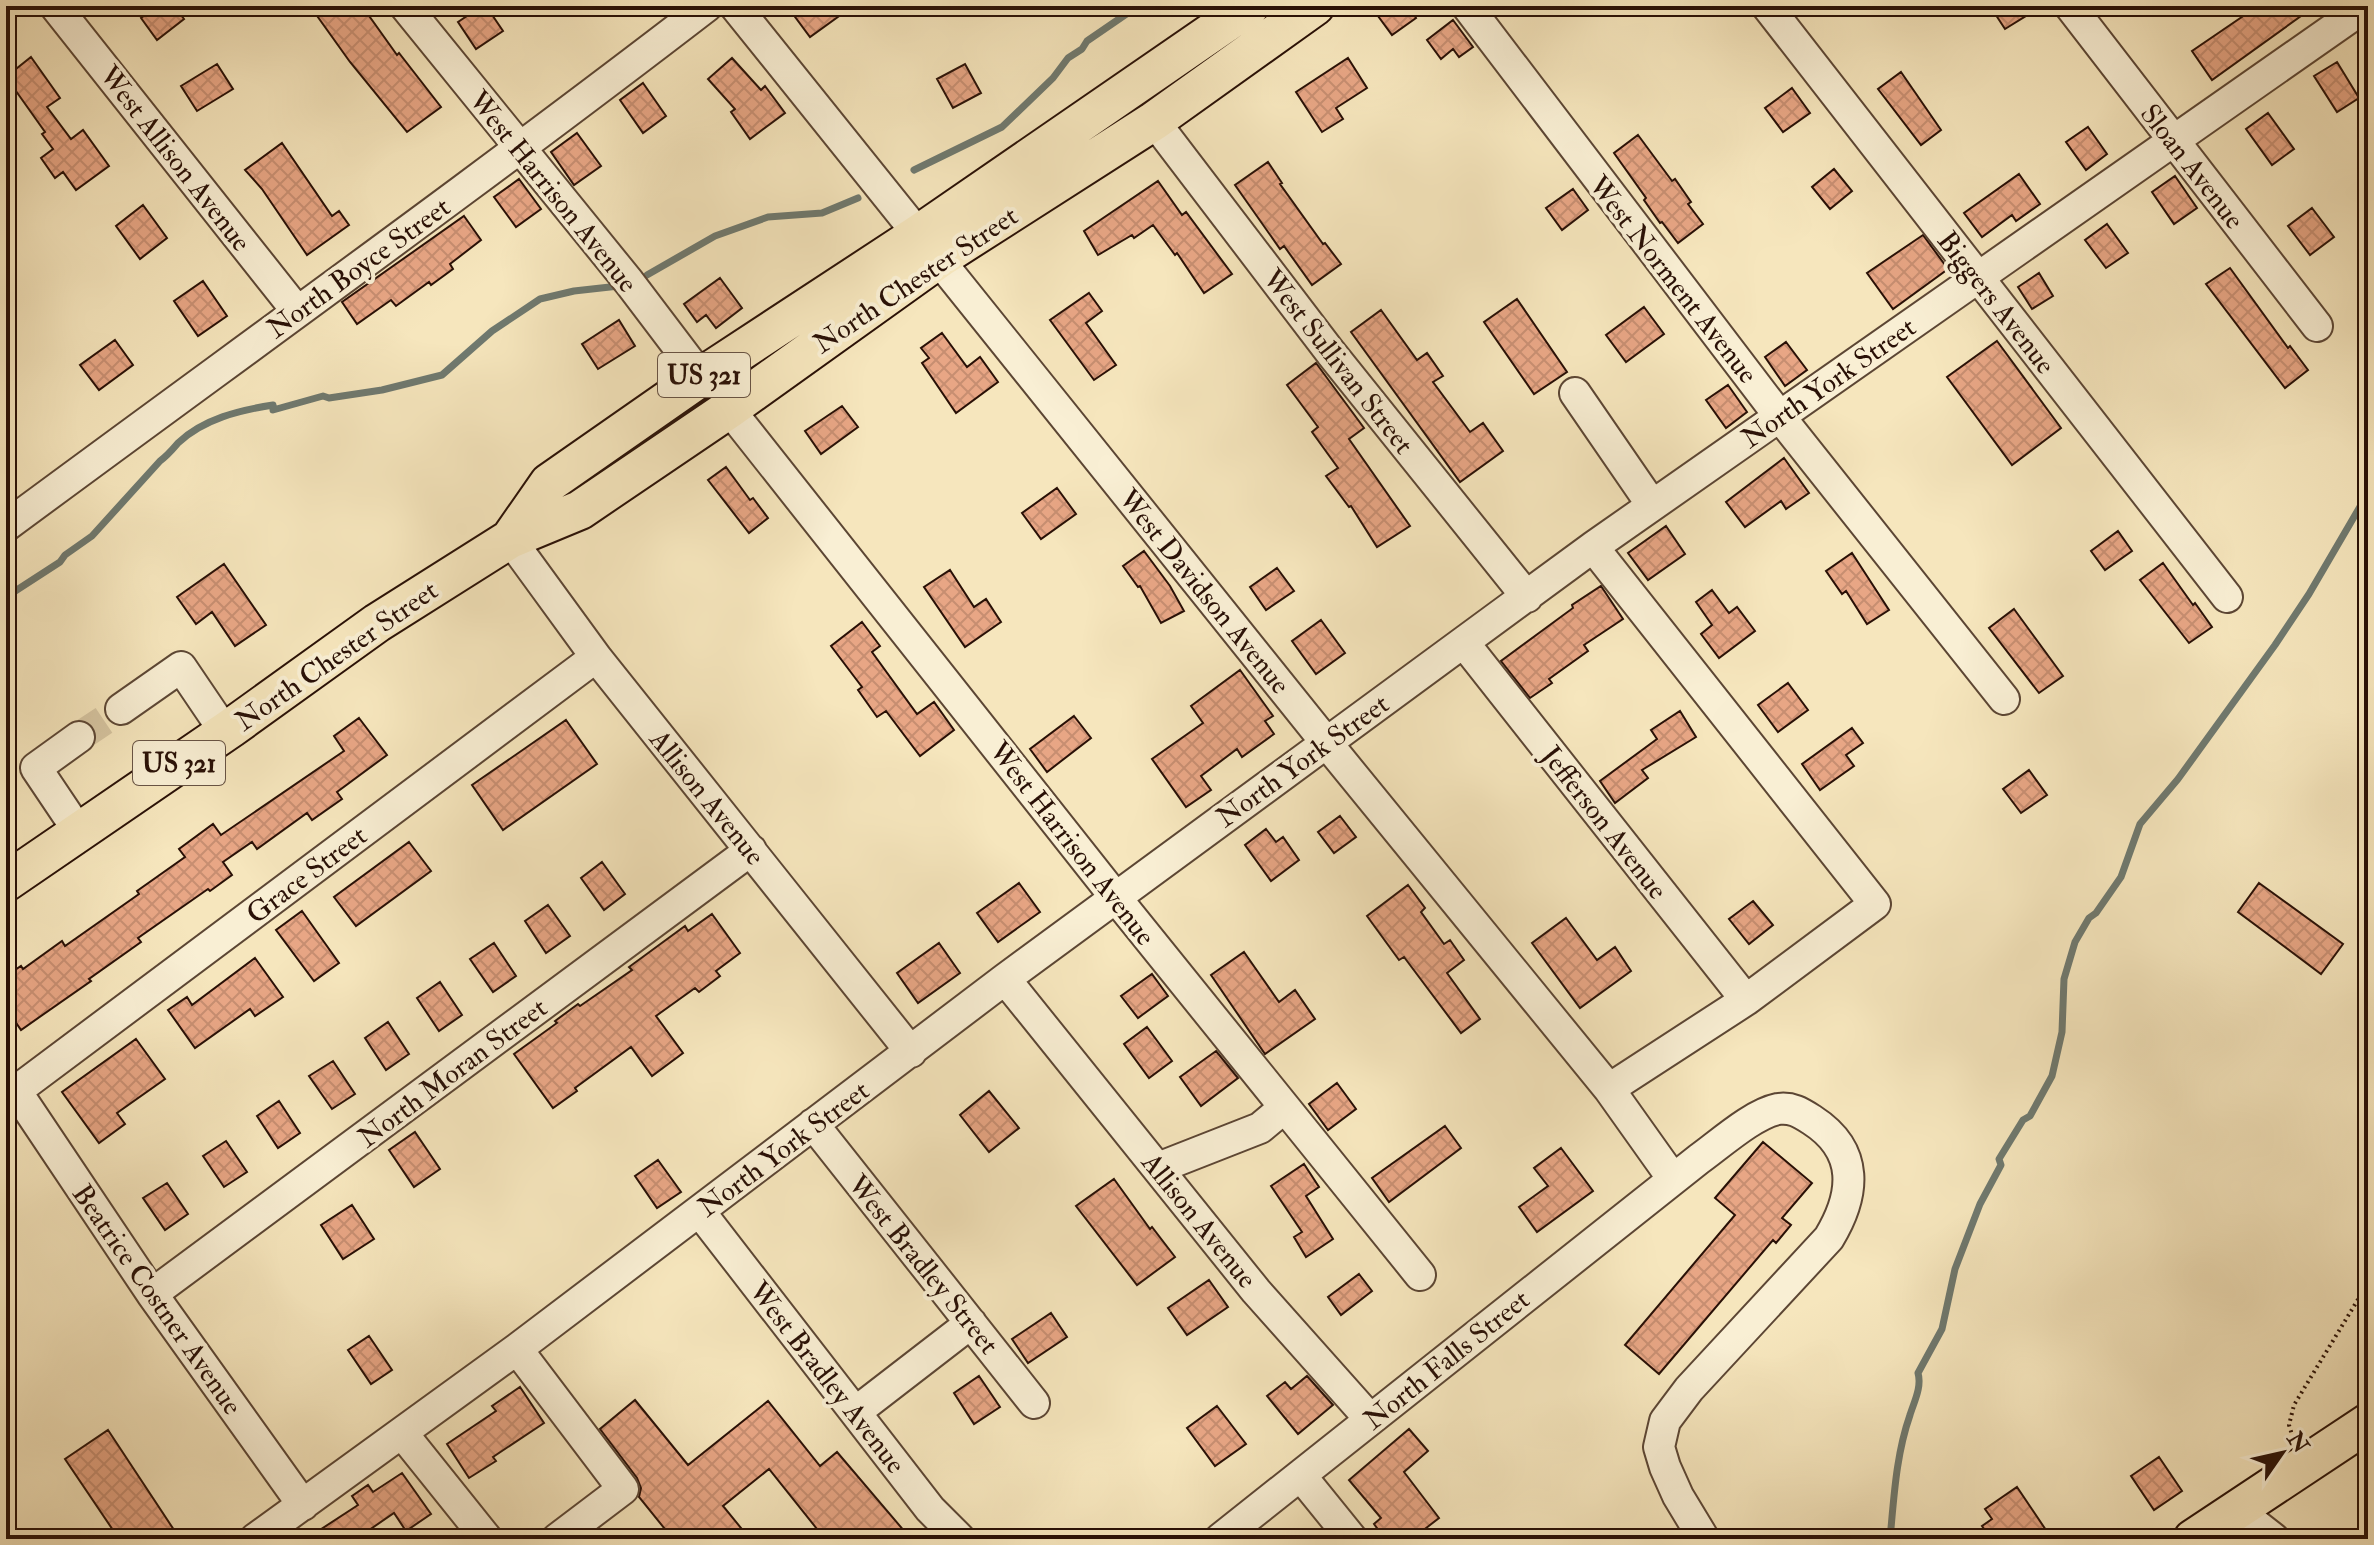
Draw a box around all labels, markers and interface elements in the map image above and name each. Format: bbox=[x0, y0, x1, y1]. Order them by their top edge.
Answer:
street label: West Allison Avenue bbox=[91, 58, 258, 259]
street label: West Harrison Avenue bbox=[460, 83, 645, 300]
street label: Sloan Avenue bbox=[2132, 97, 2252, 237]
street label: West Norment Avenue bbox=[1580, 168, 1765, 391]
street label: North Boyce Street bbox=[260, 190, 457, 346]
street label: North Chester Street bbox=[807, 199, 1025, 362]
street label: Biggers Avenue bbox=[1929, 224, 2063, 382]
street label: West Sullivan Street bbox=[1254, 262, 1421, 461]
street label: North York Street bbox=[1735, 310, 1923, 456]
road number: US 321 bbox=[658, 353, 750, 397]
street label: West Davidson Avenue bbox=[1110, 482, 1297, 702]
street label: North Chester Street bbox=[229, 573, 445, 739]
street label: North York Street bbox=[1210, 687, 1396, 836]
street label: Allison Avenue bbox=[641, 722, 772, 873]
street label: West Harrison Avenue bbox=[981, 734, 1163, 953]
street label: Jefferson Avenue bbox=[1532, 738, 1675, 907]
road number: US 321 bbox=[133, 741, 225, 785]
street label: Grace Street bbox=[240, 819, 374, 932]
street label: North Moran Street bbox=[351, 991, 554, 1156]
street label: North York Street bbox=[691, 1074, 876, 1225]
street label: Allison Avenue bbox=[1133, 1145, 1264, 1296]
street label: West Bradley Street bbox=[839, 1167, 1006, 1362]
street label: Beatrice Costner Avenue bbox=[64, 1178, 250, 1422]
street label: West Bradley Avenue bbox=[740, 1274, 913, 1481]
street label: North Falls Street bbox=[1357, 1282, 1537, 1438]
north arrow bbox=[2242, 1413, 2322, 1493]
text: N bbox=[2280, 1426, 2315, 1459]

